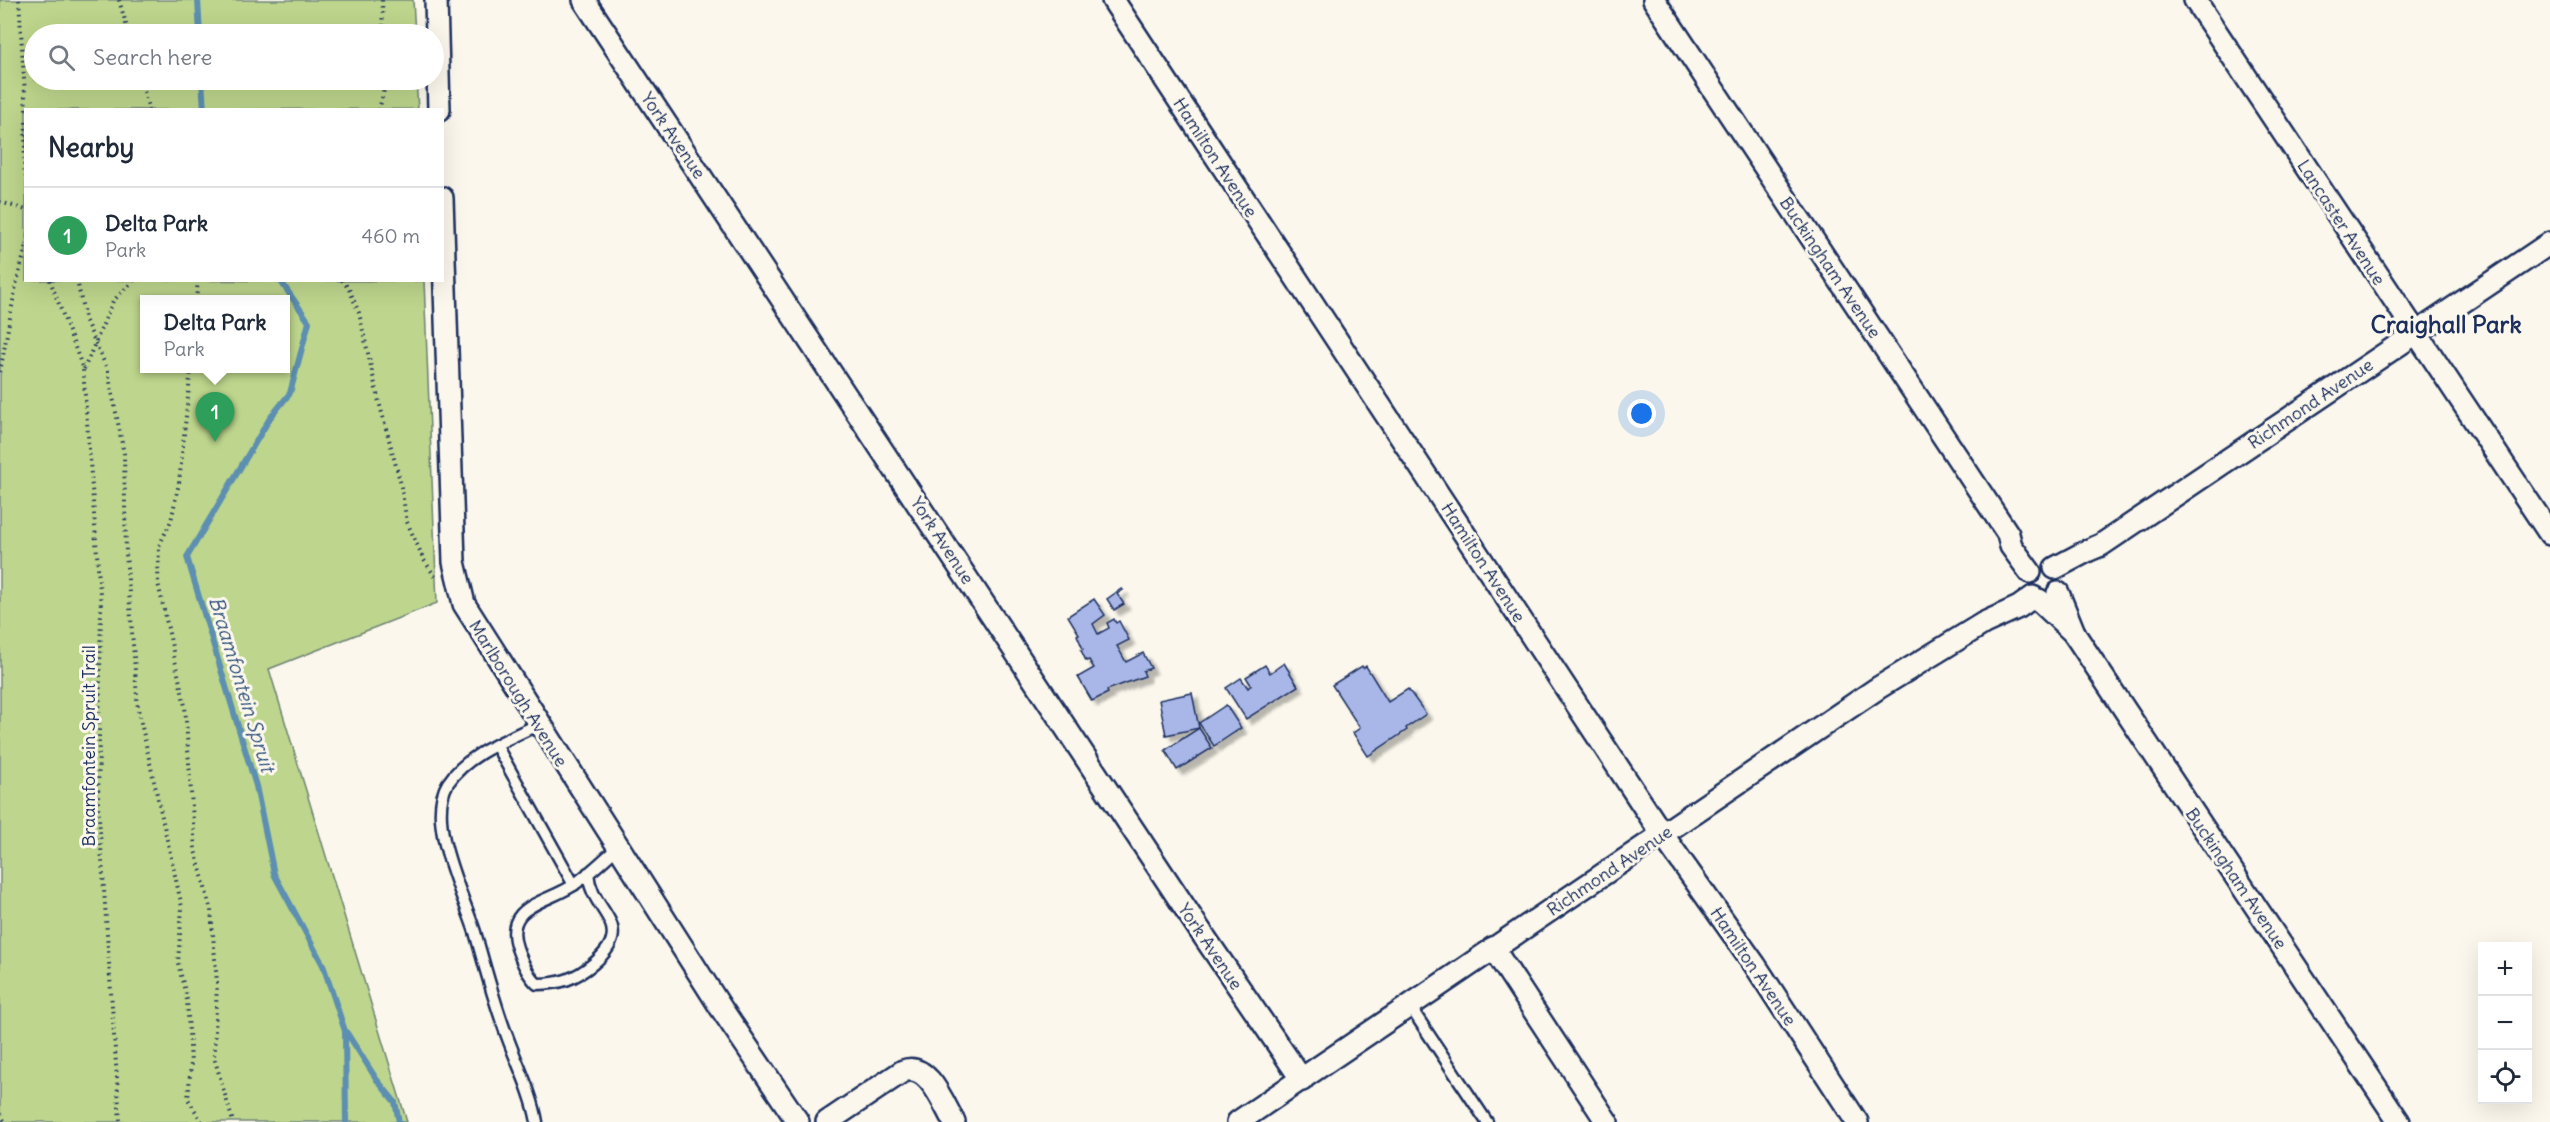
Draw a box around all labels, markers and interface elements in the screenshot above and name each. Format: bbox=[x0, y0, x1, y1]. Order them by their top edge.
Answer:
search box bbox=[24, 24, 444, 90]
icon: search bbox=[45, 41, 78, 74]
text: Search here bbox=[93, 43, 212, 71]
street label: York Avenue bbox=[636, 87, 712, 183]
street label: Hamilton Avenue bbox=[1169, 93, 1263, 221]
text: Nearby bbox=[48, 131, 134, 164]
street label: Lancaster Avenue bbox=[2293, 155, 2391, 289]
street label: Buckingham Avenue bbox=[1775, 192, 1887, 342]
text: Delta Park bbox=[105, 209, 208, 237]
text: 1 bbox=[64, 223, 71, 248]
text: 460 m bbox=[361, 223, 420, 248]
text: Park bbox=[105, 237, 146, 262]
popup bbox=[140, 295, 290, 373]
text: Delta Park bbox=[163, 308, 267, 336]
district label: Craighall Park bbox=[2370, 309, 2522, 339]
text: Park bbox=[163, 336, 205, 361]
street label: Richmond Avenue bbox=[2243, 352, 2377, 454]
pin: 1 bbox=[196, 392, 234, 442]
your location bbox=[1627, 399, 1656, 428]
street label: York Avenue bbox=[906, 492, 980, 588]
street label: Hamilton Avenue bbox=[1437, 498, 1531, 626]
water label: Braamfontein Spruit bbox=[204, 593, 282, 777]
street label: Marlborough Avenue bbox=[464, 615, 574, 771]
street label: Braamfontein Spruit Trail bbox=[77, 645, 100, 847]
street label: Buckingham Avenue bbox=[2181, 803, 2293, 953]
street label: Richmond Avenue bbox=[1542, 819, 1676, 921]
street label: York Avenue bbox=[1173, 898, 1249, 994]
street label: Hamilton Avenue bbox=[1706, 902, 1802, 1030]
map controls bbox=[2478, 942, 2532, 1104]
button: + bbox=[2478, 942, 2532, 996]
button: − bbox=[2478, 996, 2532, 1050]
button: locate bbox=[2478, 1050, 2532, 1104]

